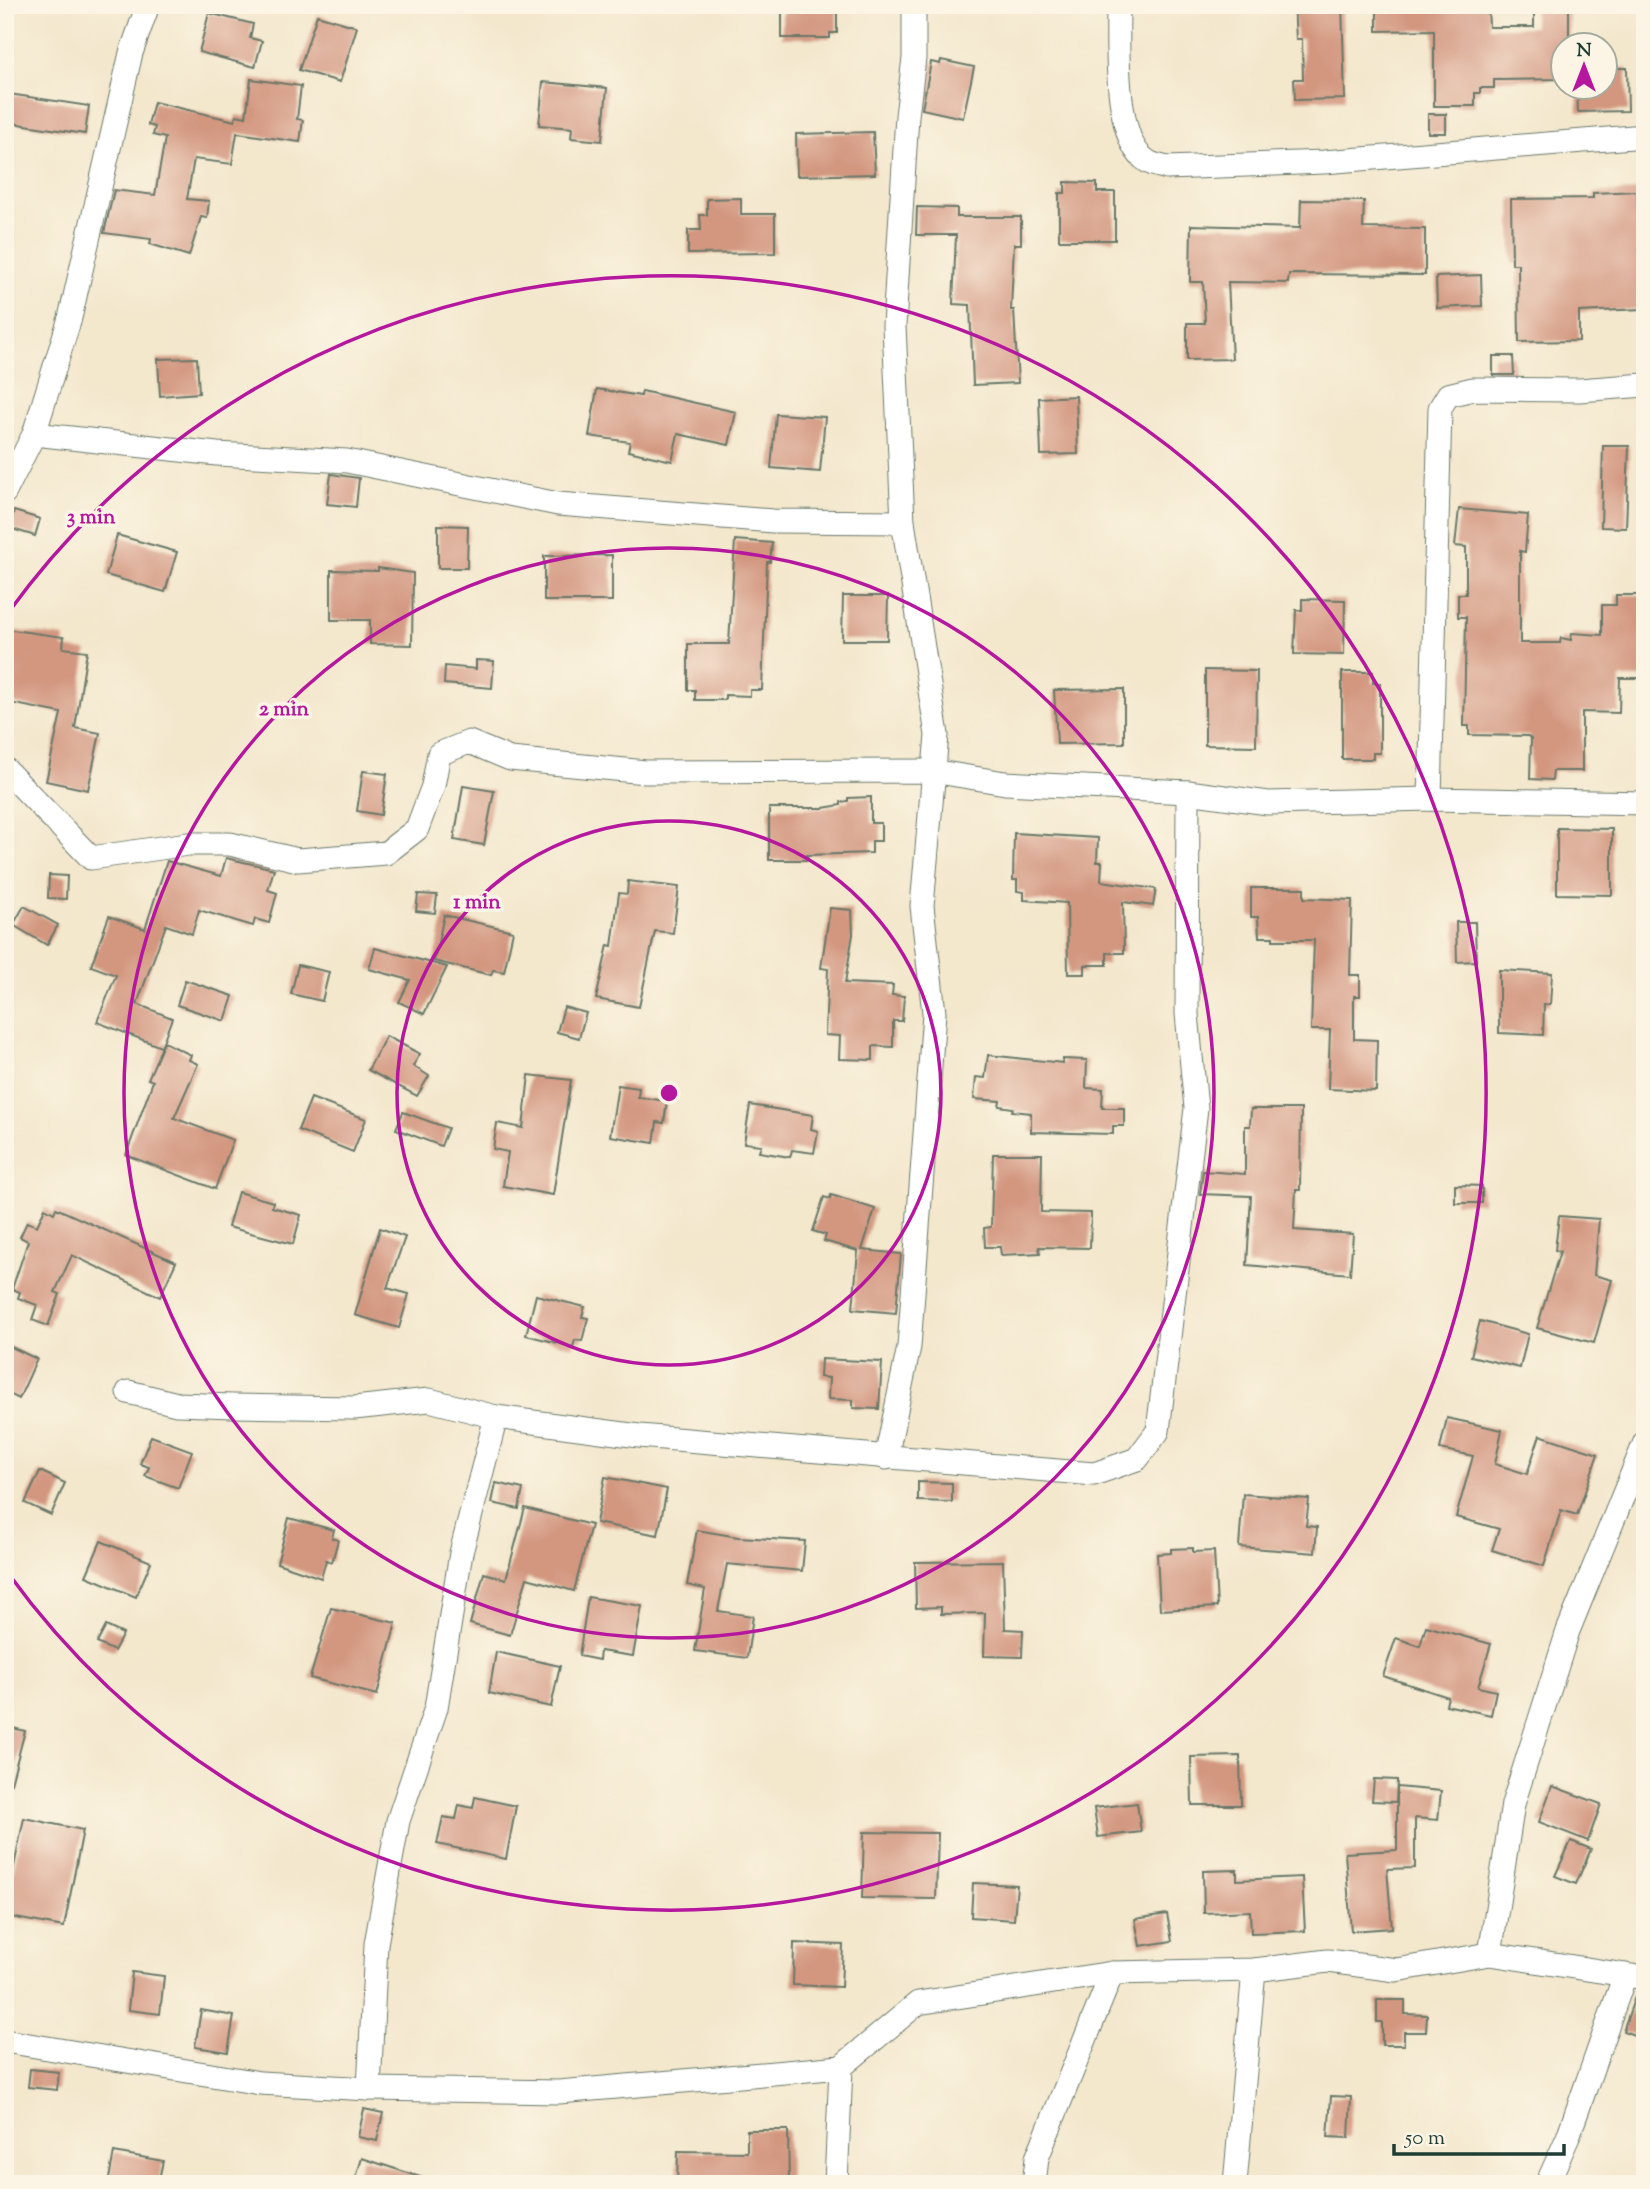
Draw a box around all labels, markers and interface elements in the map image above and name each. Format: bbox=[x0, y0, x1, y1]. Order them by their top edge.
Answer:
north arrow bbox=[1548, 32, 1618, 102]
text: N bbox=[1576, 38, 1592, 65]
text: 3 min bbox=[67, 503, 116, 533]
text: 2 min bbox=[259, 695, 310, 725]
text: 1 min bbox=[453, 888, 501, 918]
centre of rings bbox=[657, 1081, 681, 1105]
scale bar bbox=[1394, 2112, 1564, 2156]
text: 50 m bbox=[1404, 2124, 1445, 2154]

